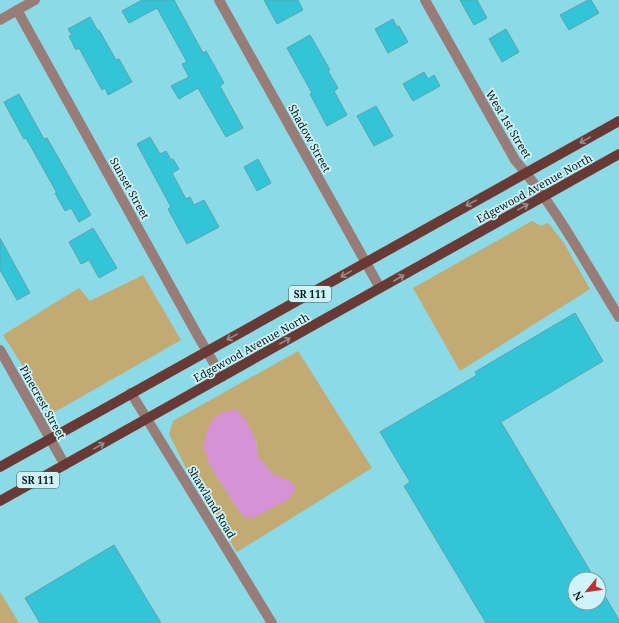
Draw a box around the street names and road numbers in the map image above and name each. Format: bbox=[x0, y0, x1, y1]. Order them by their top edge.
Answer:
street label: West 1st Street bbox=[483, 87, 535, 161]
street label: Shadow Street bbox=[285, 101, 335, 175]
street label: Edgewood Avenue North bbox=[473, 150, 595, 226]
street label: Sunset Street bbox=[107, 154, 153, 222]
road number: SR 111 bbox=[289, 286, 331, 302]
street label: Edgewood Avenue North bbox=[190, 309, 312, 385]
street label: Pinecrest Street bbox=[17, 363, 69, 442]
street label: Shawland Road bbox=[185, 463, 240, 541]
road number: SR 111 bbox=[17, 472, 59, 488]

